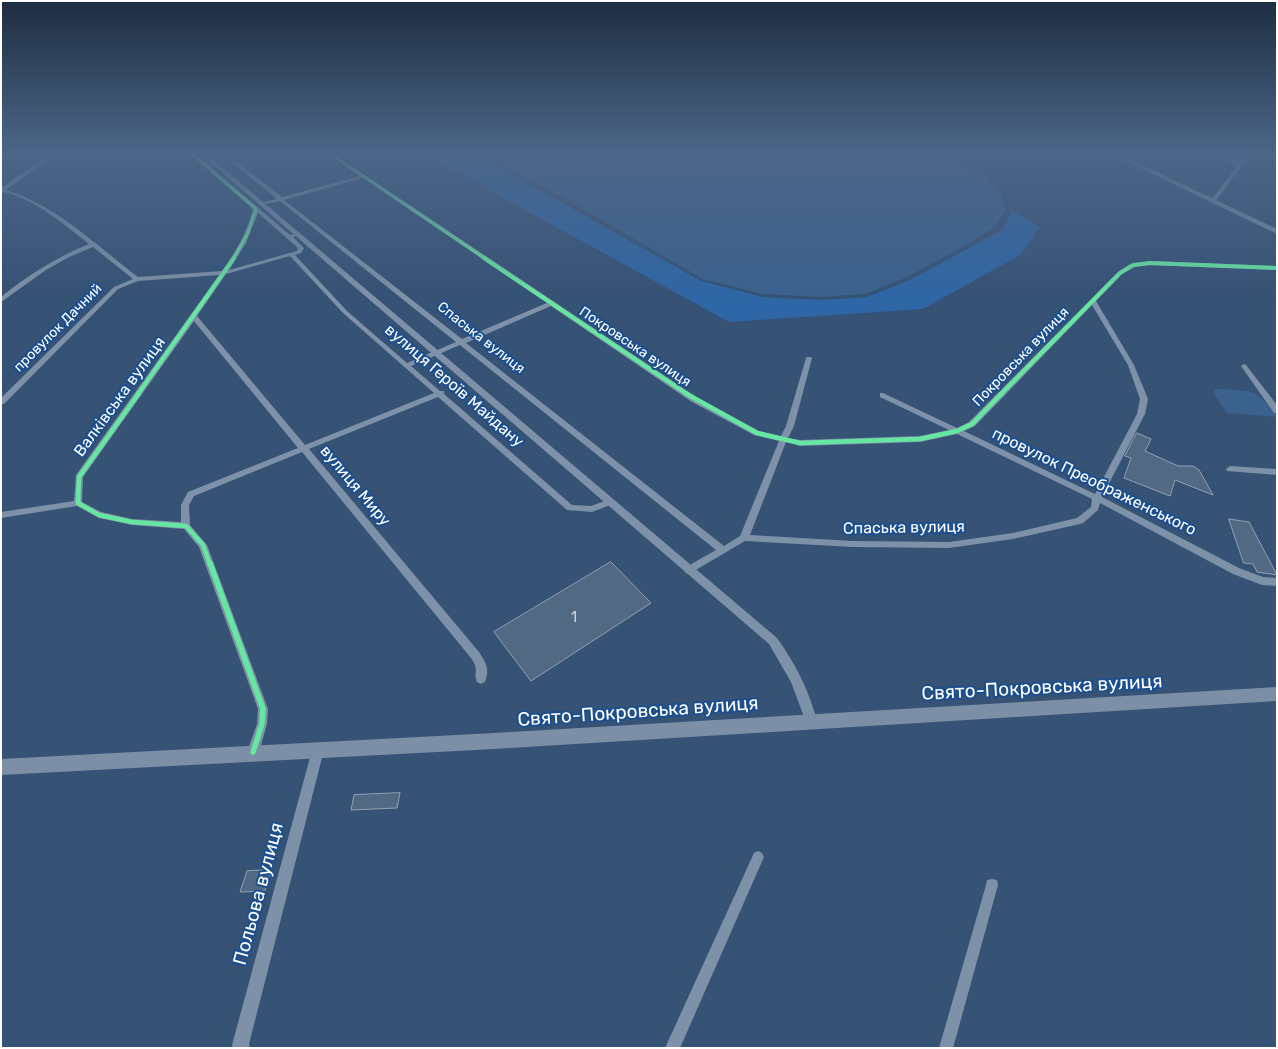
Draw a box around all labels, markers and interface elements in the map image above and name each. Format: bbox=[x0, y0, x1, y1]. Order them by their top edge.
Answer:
street label: провулок Дачний bbox=[10, 280, 106, 376]
street label: Спаська вулиця bbox=[434, 299, 528, 377]
street label: Покровська вулиця bbox=[576, 303, 694, 391]
street label: Покровська вулиця bbox=[969, 304, 1073, 410]
street label: вулиця Героїв Майдану bbox=[381, 320, 527, 452]
street label: Валківська вулиця bbox=[70, 333, 170, 461]
street label: провулок Преображенського bbox=[989, 424, 1199, 540]
street label: вулиця Миру bbox=[316, 442, 394, 530]
street label: Спаська вулиця bbox=[843, 517, 965, 539]
house number: 1 bbox=[571, 610, 577, 626]
street label: Свято-Покровська вулиця bbox=[921, 670, 1163, 706]
street label: Свято-Покровська вулиця bbox=[517, 692, 759, 732]
street label: Польова вулиця bbox=[229, 820, 289, 968]

